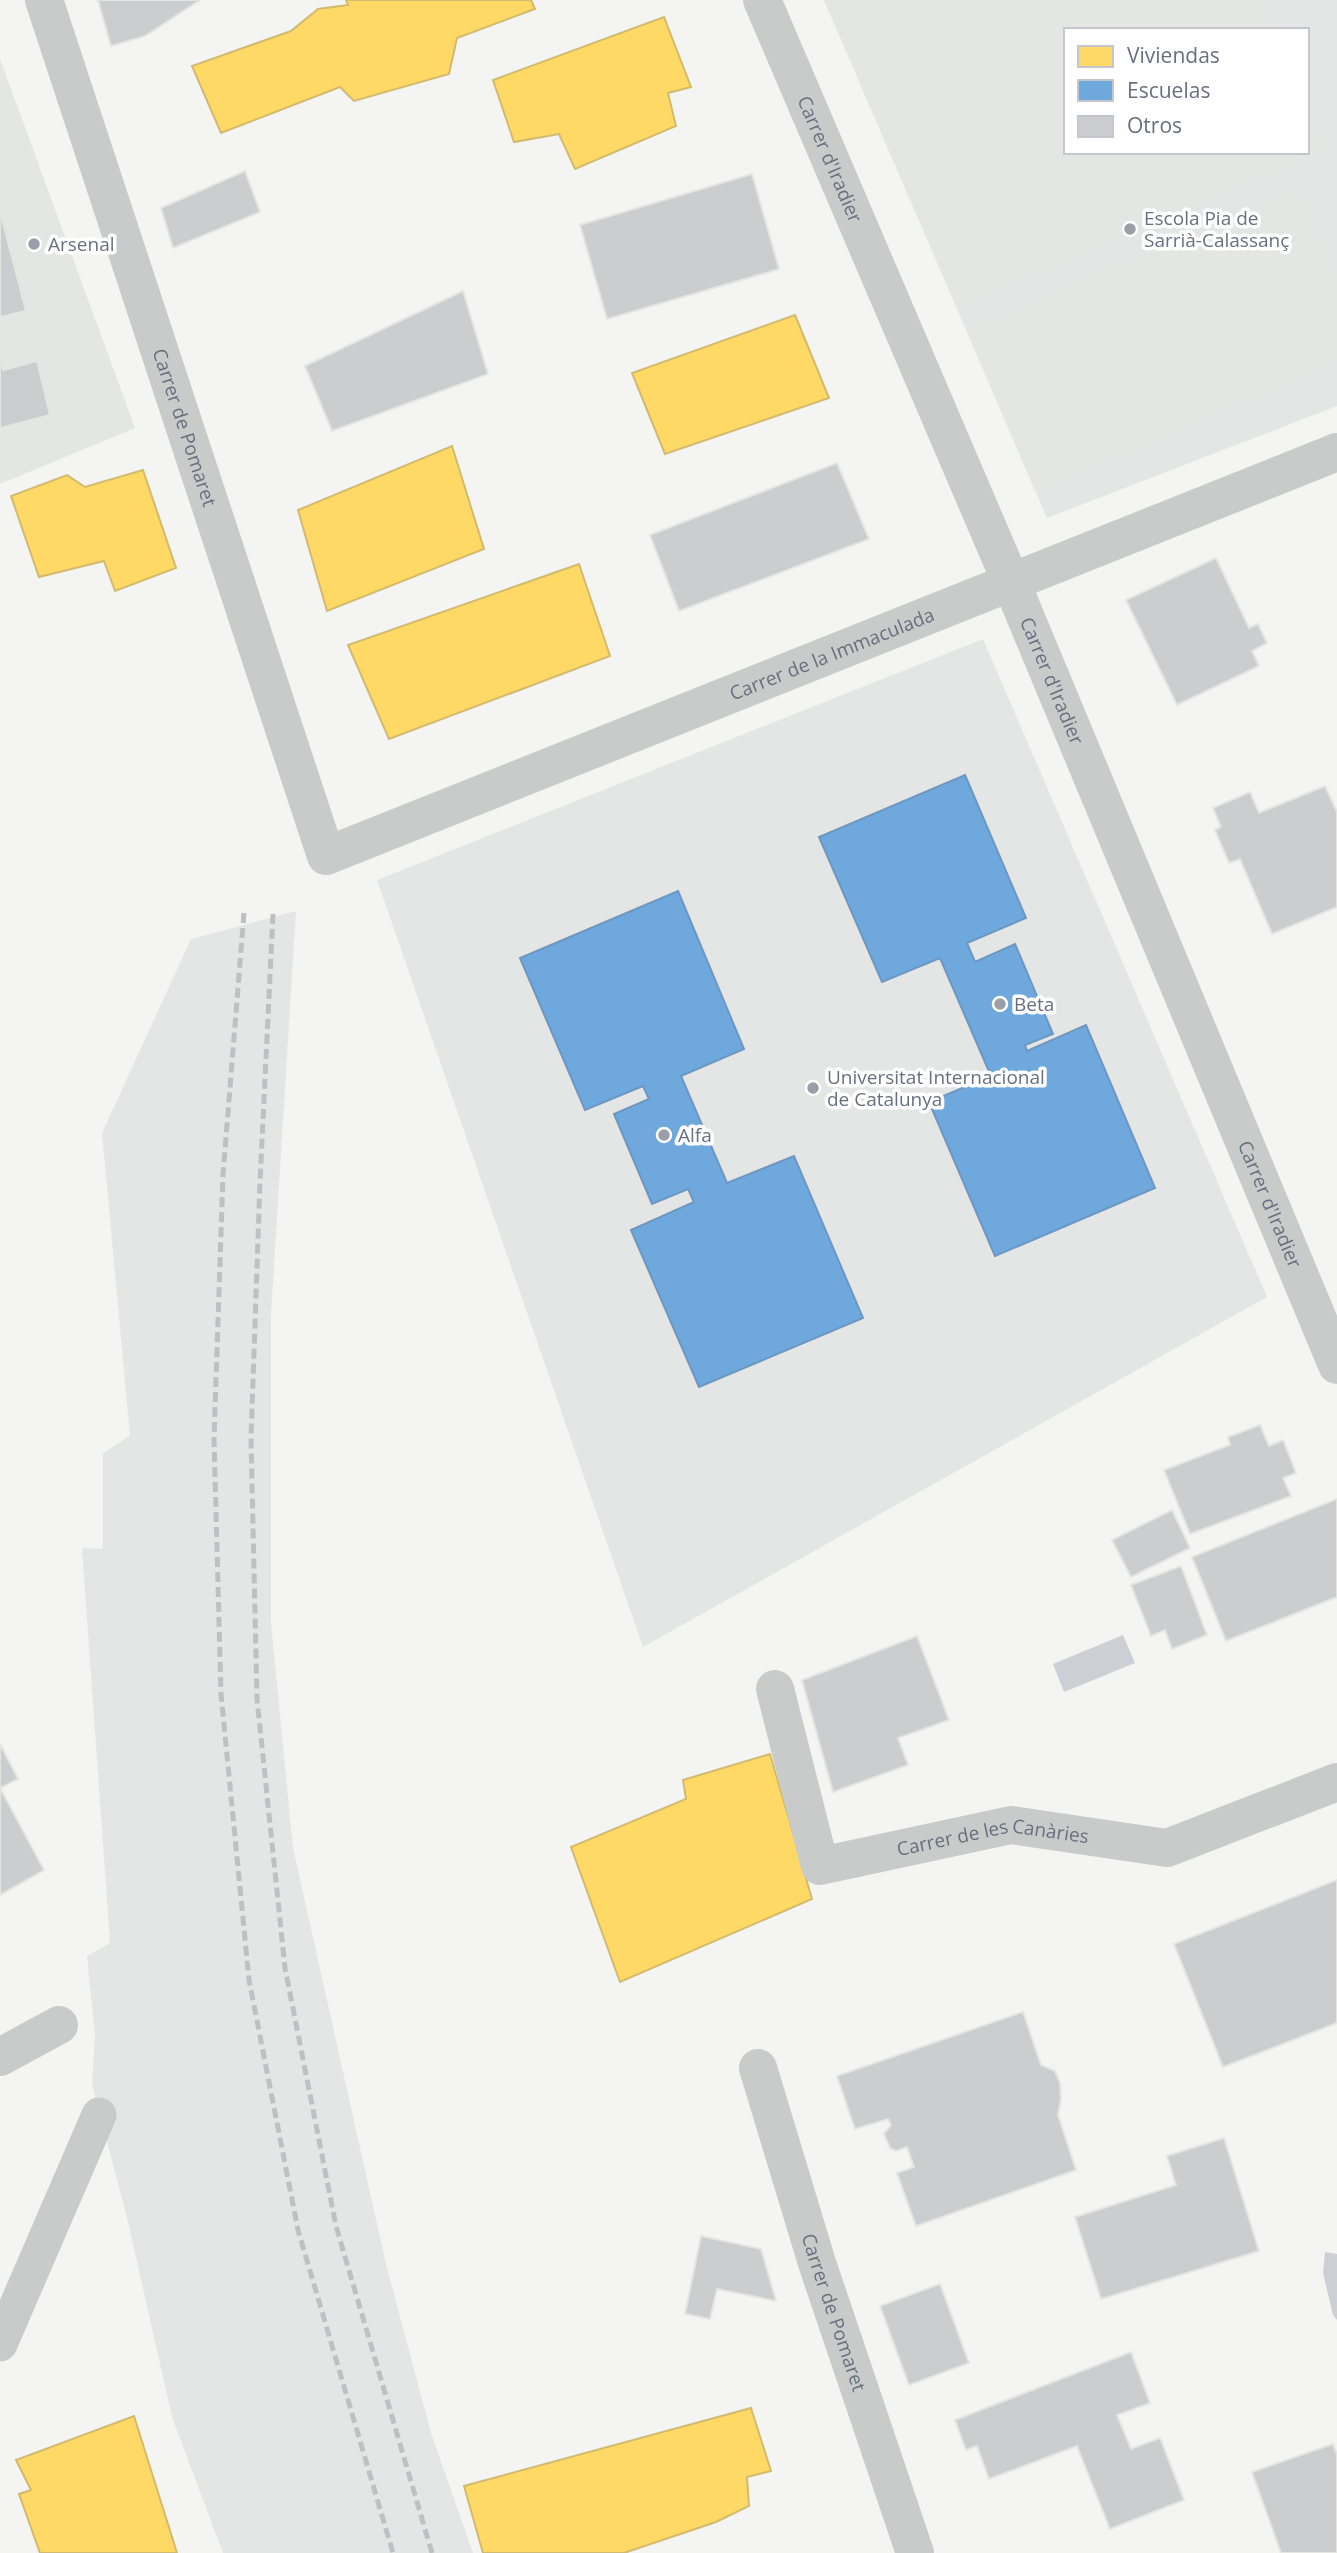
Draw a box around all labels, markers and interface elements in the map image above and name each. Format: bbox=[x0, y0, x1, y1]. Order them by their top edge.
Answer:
legend bbox=[1064, 28, 1309, 154]
text: Viviendas bbox=[1127, 41, 1220, 69]
text: Escuelas bbox=[1127, 76, 1210, 104]
street label: Carrer d'Iradier bbox=[791, 92, 869, 227]
text: Otros bbox=[1127, 111, 1182, 139]
place label: Escola Pia de Sarrià-Calassanç bbox=[1144, 205, 1289, 253]
marker: Escola Pia de Sarrià-Calassanç bbox=[1122, 221, 1138, 237]
place label: Arsenal bbox=[48, 231, 115, 257]
marker: Arsenal bbox=[26, 236, 42, 252]
street label: Carrer de Pomaret bbox=[147, 345, 223, 510]
street label: Carrer de la Immaculada bbox=[726, 601, 938, 706]
street label: Carrer d'Iradier bbox=[1014, 613, 1090, 749]
place label: Beta bbox=[1014, 991, 1054, 1017]
marker: Beta bbox=[992, 996, 1008, 1012]
place label: Universitat Internacional de Catalunya bbox=[827, 1064, 1045, 1112]
marker: Universitat Internacional de Catalunya bbox=[805, 1080, 821, 1096]
place label: Alfa bbox=[678, 1122, 712, 1148]
marker: Alfa bbox=[656, 1127, 672, 1143]
street label: Carrer d'Iradier bbox=[1232, 1137, 1308, 1272]
street label: Carrer de les Canàries bbox=[894, 1812, 1091, 1862]
street label: Carrer de Pomaret bbox=[796, 2230, 873, 2395]

